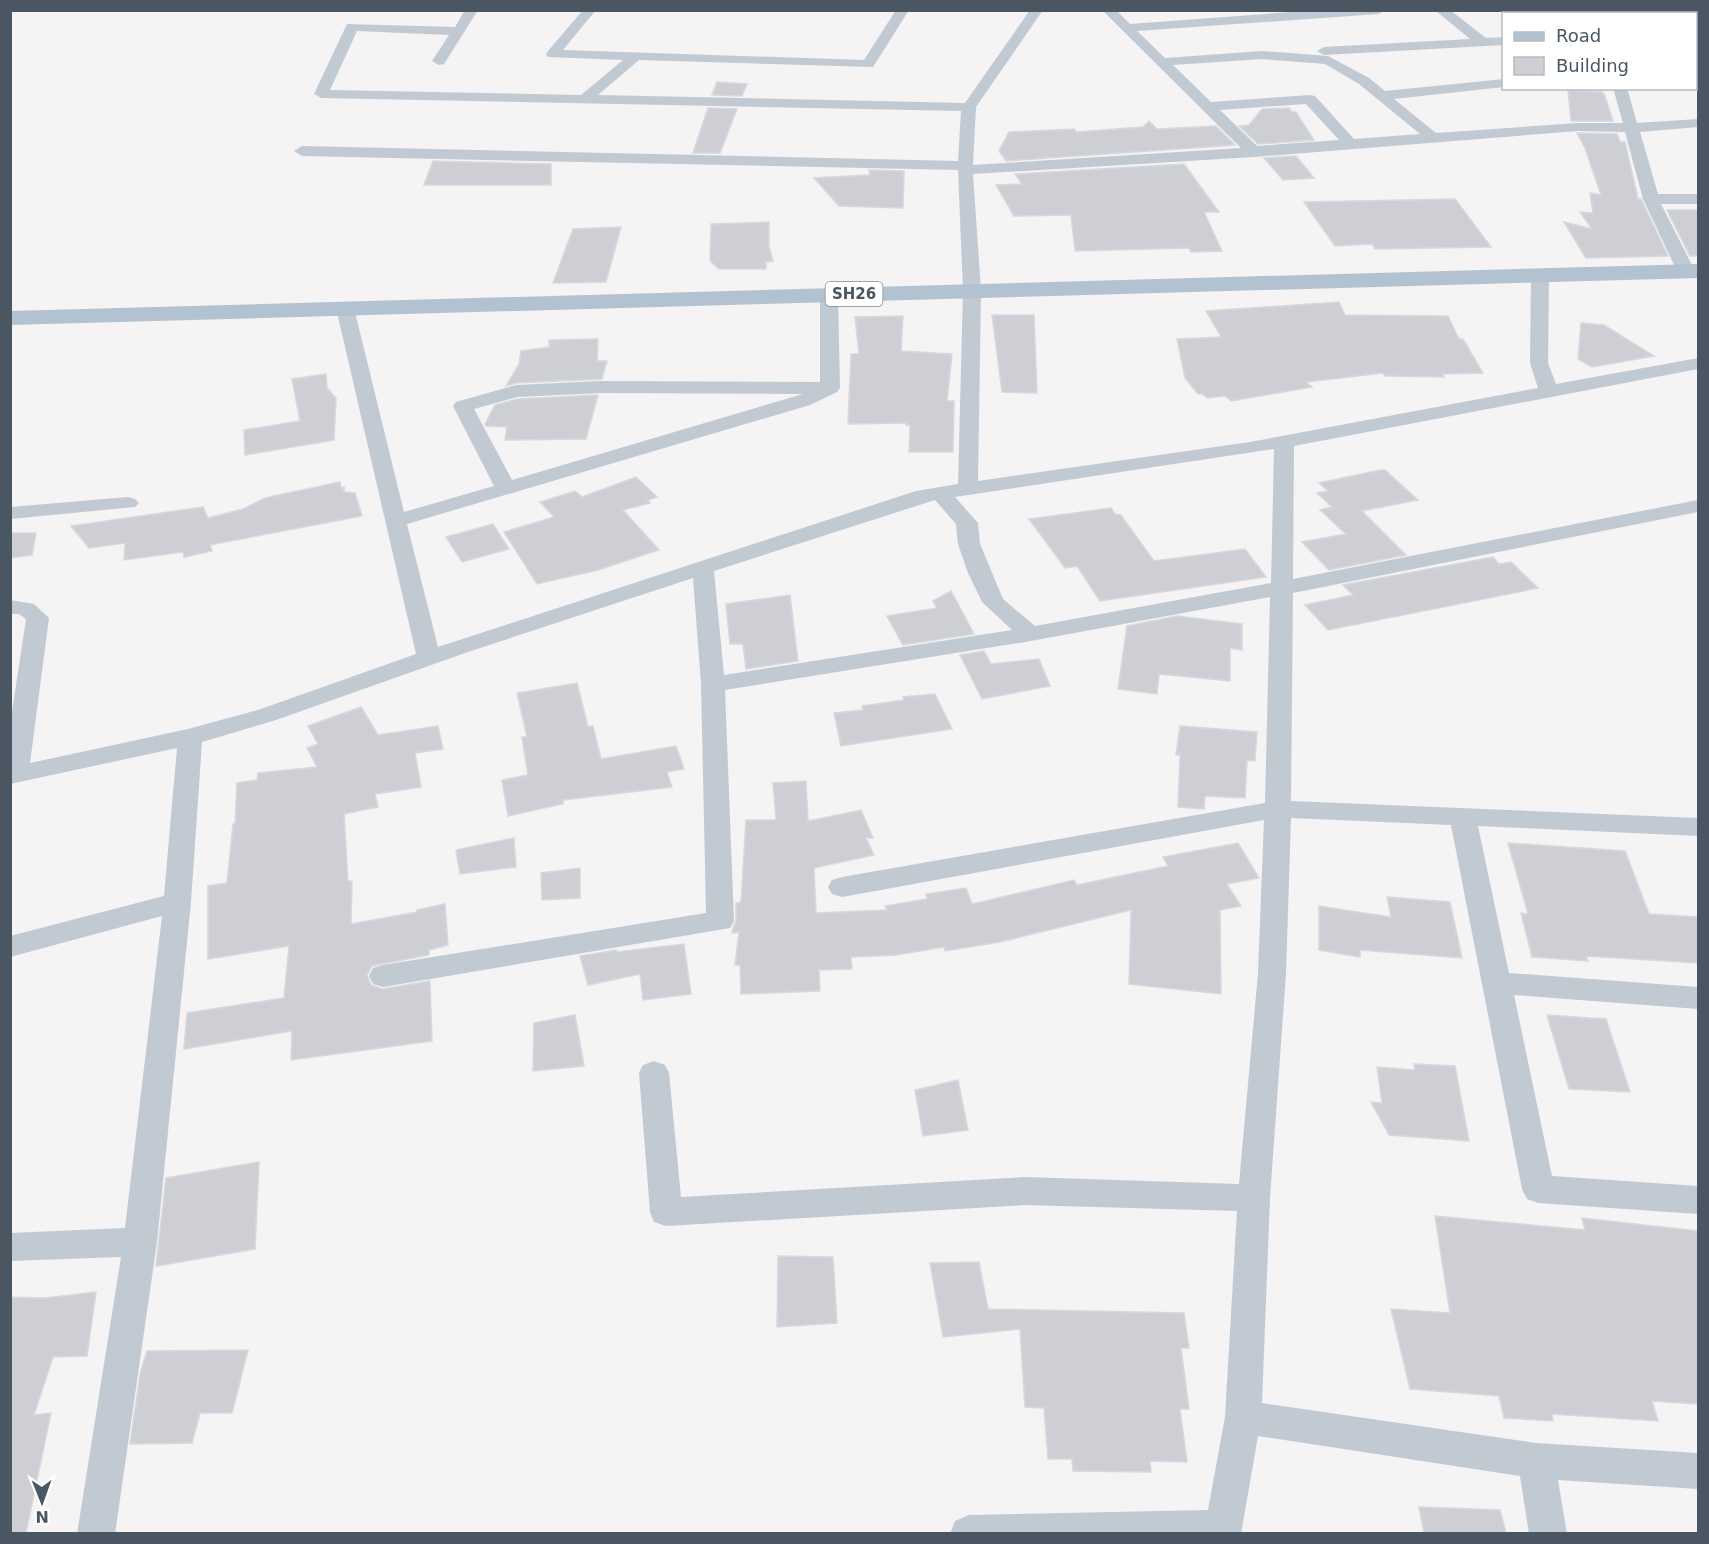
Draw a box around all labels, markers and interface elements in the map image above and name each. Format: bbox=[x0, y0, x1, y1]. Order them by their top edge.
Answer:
legend bbox=[1502, 12, 1697, 90]
text: Road bbox=[1556, 25, 1601, 46]
text: Building bbox=[1556, 55, 1629, 76]
road number: SH26 bbox=[826, 282, 882, 306]
north arrow bbox=[12, 1472, 72, 1532]
text: N bbox=[35, 1507, 49, 1526]

